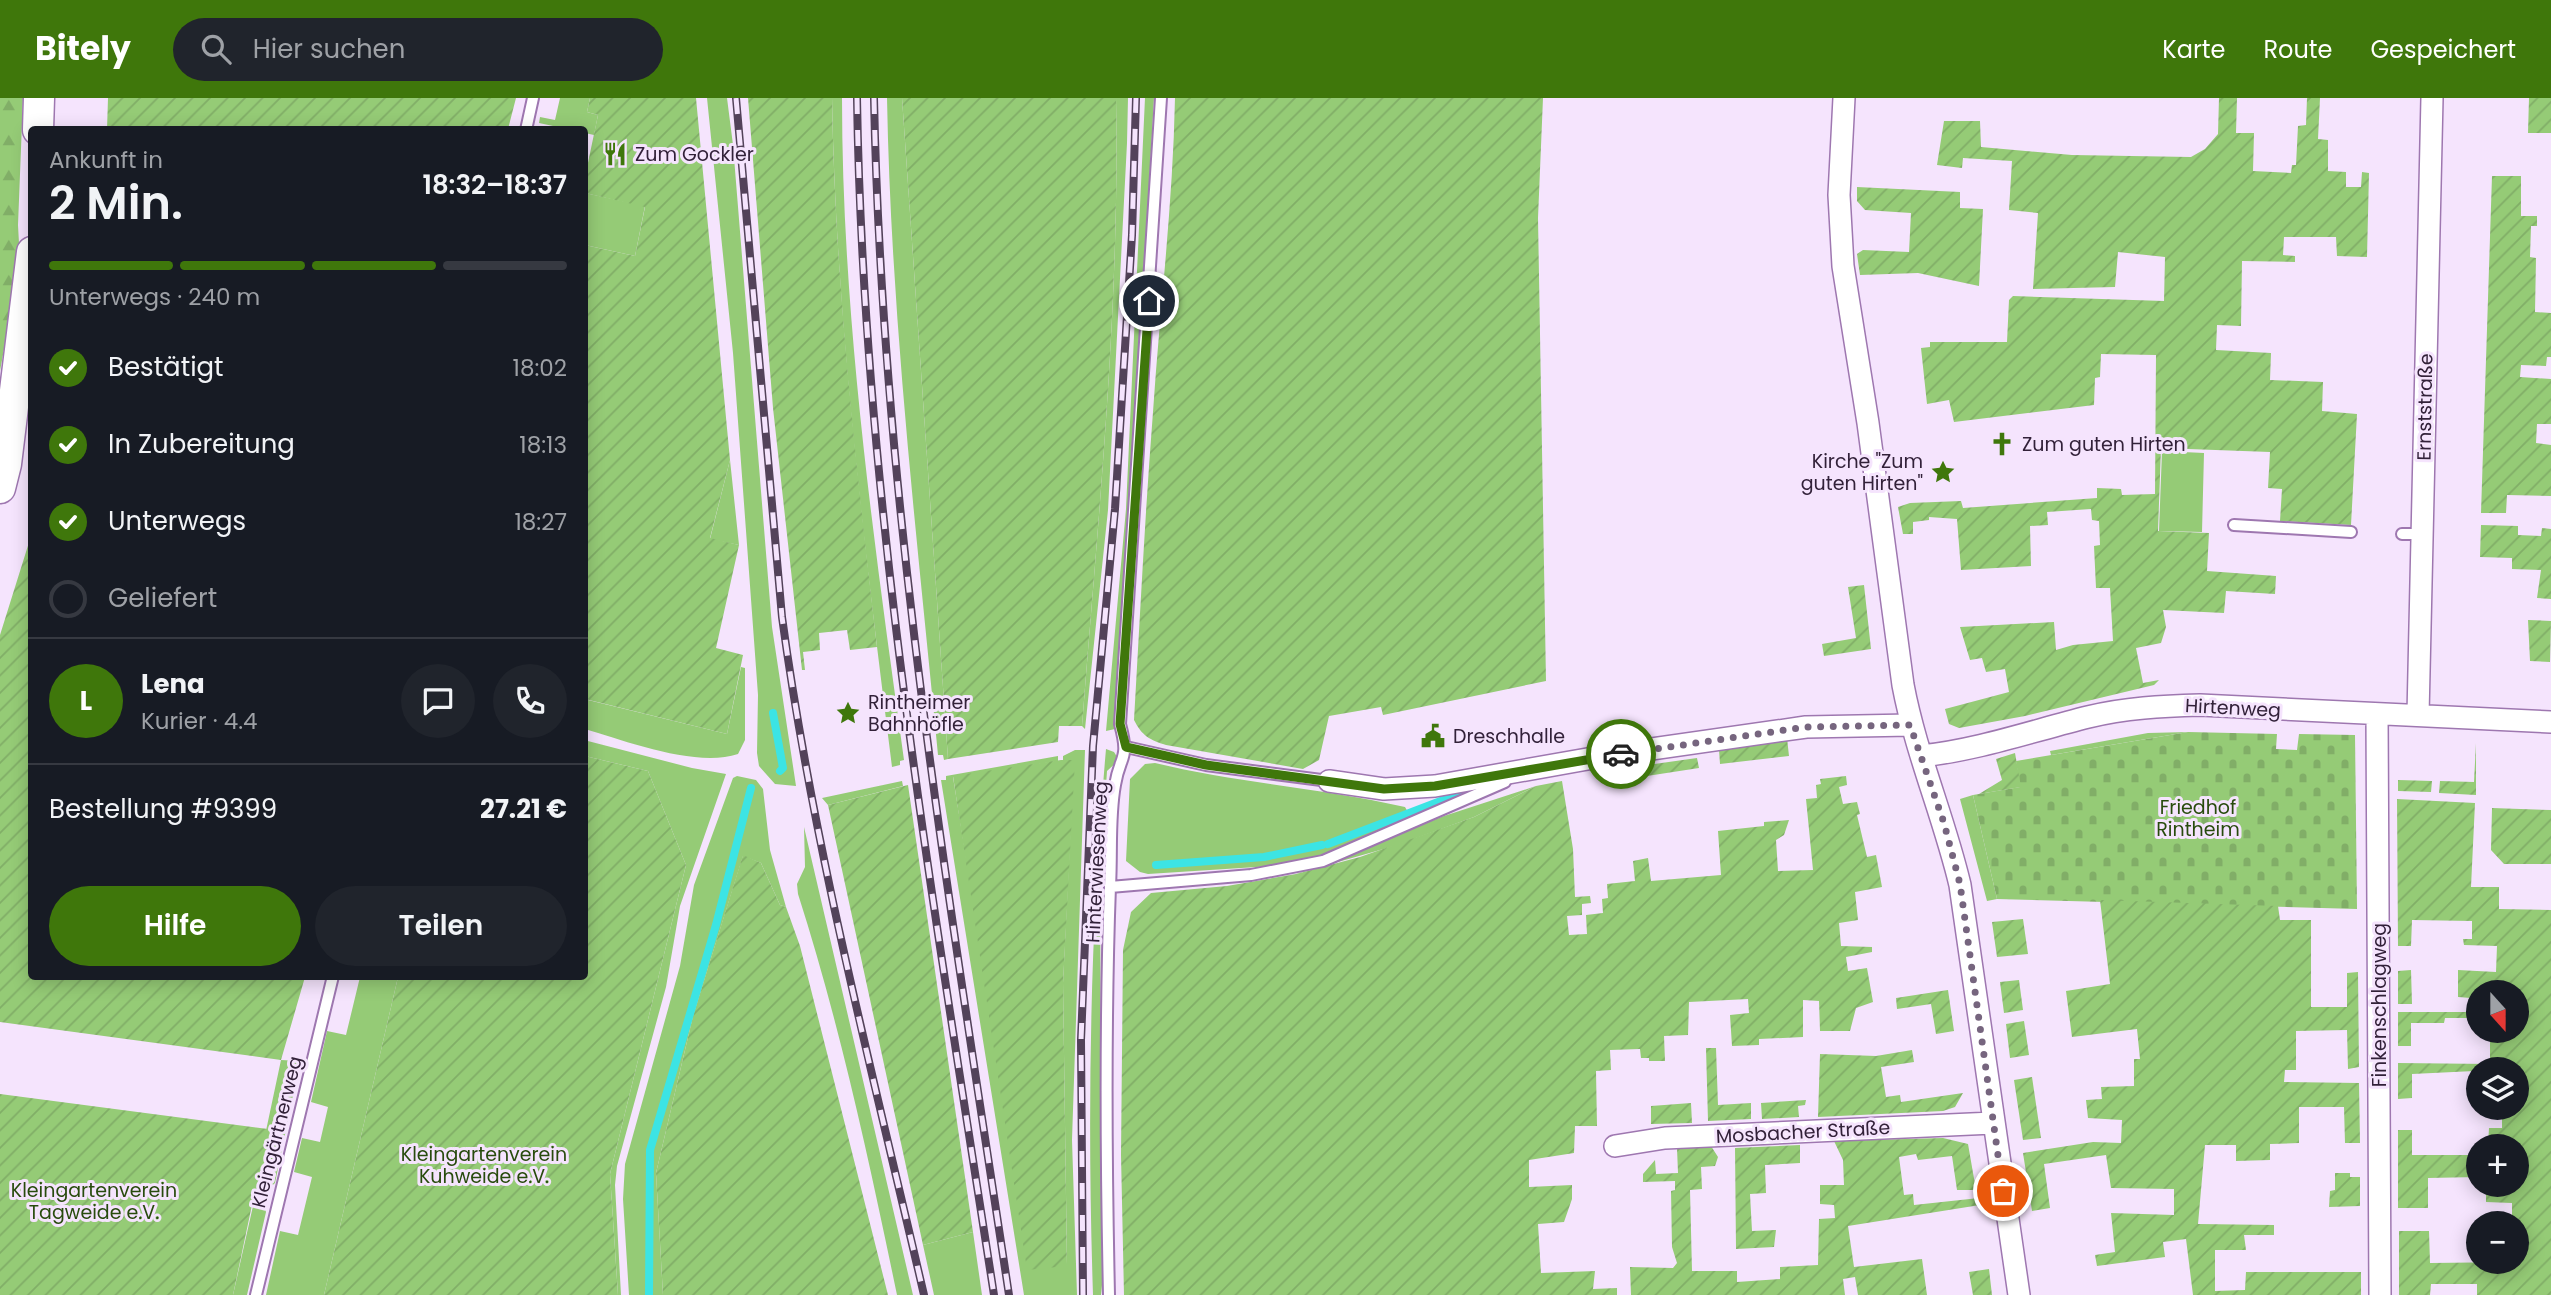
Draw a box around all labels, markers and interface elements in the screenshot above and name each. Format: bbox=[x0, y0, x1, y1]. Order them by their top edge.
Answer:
search box bbox=[173, 18, 663, 81]
text: Bitely bbox=[35, 25, 131, 72]
icon: search bbox=[197, 30, 235, 68]
text: Hier suchen bbox=[253, 31, 405, 67]
text: Karte bbox=[2162, 33, 2225, 66]
text: Route bbox=[2263, 33, 2332, 66]
text: Gespeichert bbox=[2370, 33, 2516, 66]
restaurant icon: Zum Gockler bbox=[601, 140, 629, 168]
place label: Zum Gockler bbox=[635, 141, 754, 168]
text: Ankunft in bbox=[49, 144, 163, 176]
text: 18:32–18:37 bbox=[422, 167, 567, 203]
text: 2 Min. bbox=[49, 171, 183, 235]
pin bbox=[1119, 271, 1179, 331]
text: Unterwegs · 240 m bbox=[49, 281, 260, 313]
icon: home bbox=[1130, 282, 1168, 320]
icon: check bbox=[49, 349, 87, 387]
text: Bestätigt bbox=[108, 349, 224, 385]
text: 18:02 bbox=[513, 352, 567, 384]
street label: Ernststraße bbox=[2411, 353, 2439, 461]
icon: check bbox=[49, 426, 87, 464]
text: In Zubereitung bbox=[108, 426, 295, 462]
text: 18:13 bbox=[519, 429, 567, 461]
church icon: Zum guten Hirten bbox=[1988, 430, 2016, 458]
place label: Zum guten Hirten bbox=[2022, 431, 2186, 458]
place label: Kirche "Zum guten Hirten" bbox=[1801, 448, 1923, 497]
place icon: Kirche "Zum guten Hirten" bbox=[1929, 458, 1957, 486]
icon: check bbox=[49, 503, 87, 541]
text: Unterwegs bbox=[108, 503, 246, 539]
text: 18:27 bbox=[514, 506, 567, 538]
text: Geliefert bbox=[108, 580, 217, 616]
button: chat bbox=[401, 664, 475, 738]
button: phone bbox=[493, 664, 567, 738]
text: Lena bbox=[141, 666, 205, 702]
text: L bbox=[80, 683, 92, 719]
place label: Rintheimer Bahnhöfle bbox=[868, 689, 970, 738]
street label: Hirtenweg bbox=[2184, 692, 2282, 724]
place icon: Rintheimer Bahnhöfle bbox=[834, 699, 862, 727]
text: Kurier · 4.4 bbox=[141, 705, 258, 737]
courier bbox=[1586, 719, 1656, 789]
public building icon: Dreschhalle bbox=[1419, 722, 1447, 750]
place label: Dreschhalle bbox=[1453, 723, 1565, 750]
icon: car bbox=[1602, 735, 1640, 773]
street label: Hinterwiesenweg bbox=[1079, 780, 1115, 944]
text: Bestellung #9399 bbox=[49, 791, 277, 827]
text: 27.21 € bbox=[480, 791, 567, 827]
park label: Friedhof Rintheim bbox=[2156, 794, 2240, 843]
button: Hilfe bbox=[49, 886, 301, 966]
button: Teilen bbox=[315, 886, 567, 966]
street label: Finkenschlagweg bbox=[2366, 923, 2393, 1087]
north arrow bbox=[2466, 980, 2529, 1043]
map controls bbox=[2466, 980, 2529, 1274]
street label: Kleingärtnerweg bbox=[245, 1053, 309, 1211]
button: layers bbox=[2466, 1057, 2529, 1120]
street label: Mosbacher Straße bbox=[1715, 1114, 1891, 1150]
button: + bbox=[2466, 1134, 2529, 1197]
park label: Kleingartenverein Kuhweide e.V. bbox=[401, 1141, 567, 1190]
pin bbox=[1973, 1161, 2033, 1221]
icon: bag bbox=[1984, 1172, 2022, 1210]
park label: Kleingartenverein Tagweide e.V. bbox=[11, 1177, 177, 1226]
button: − bbox=[2466, 1211, 2529, 1274]

